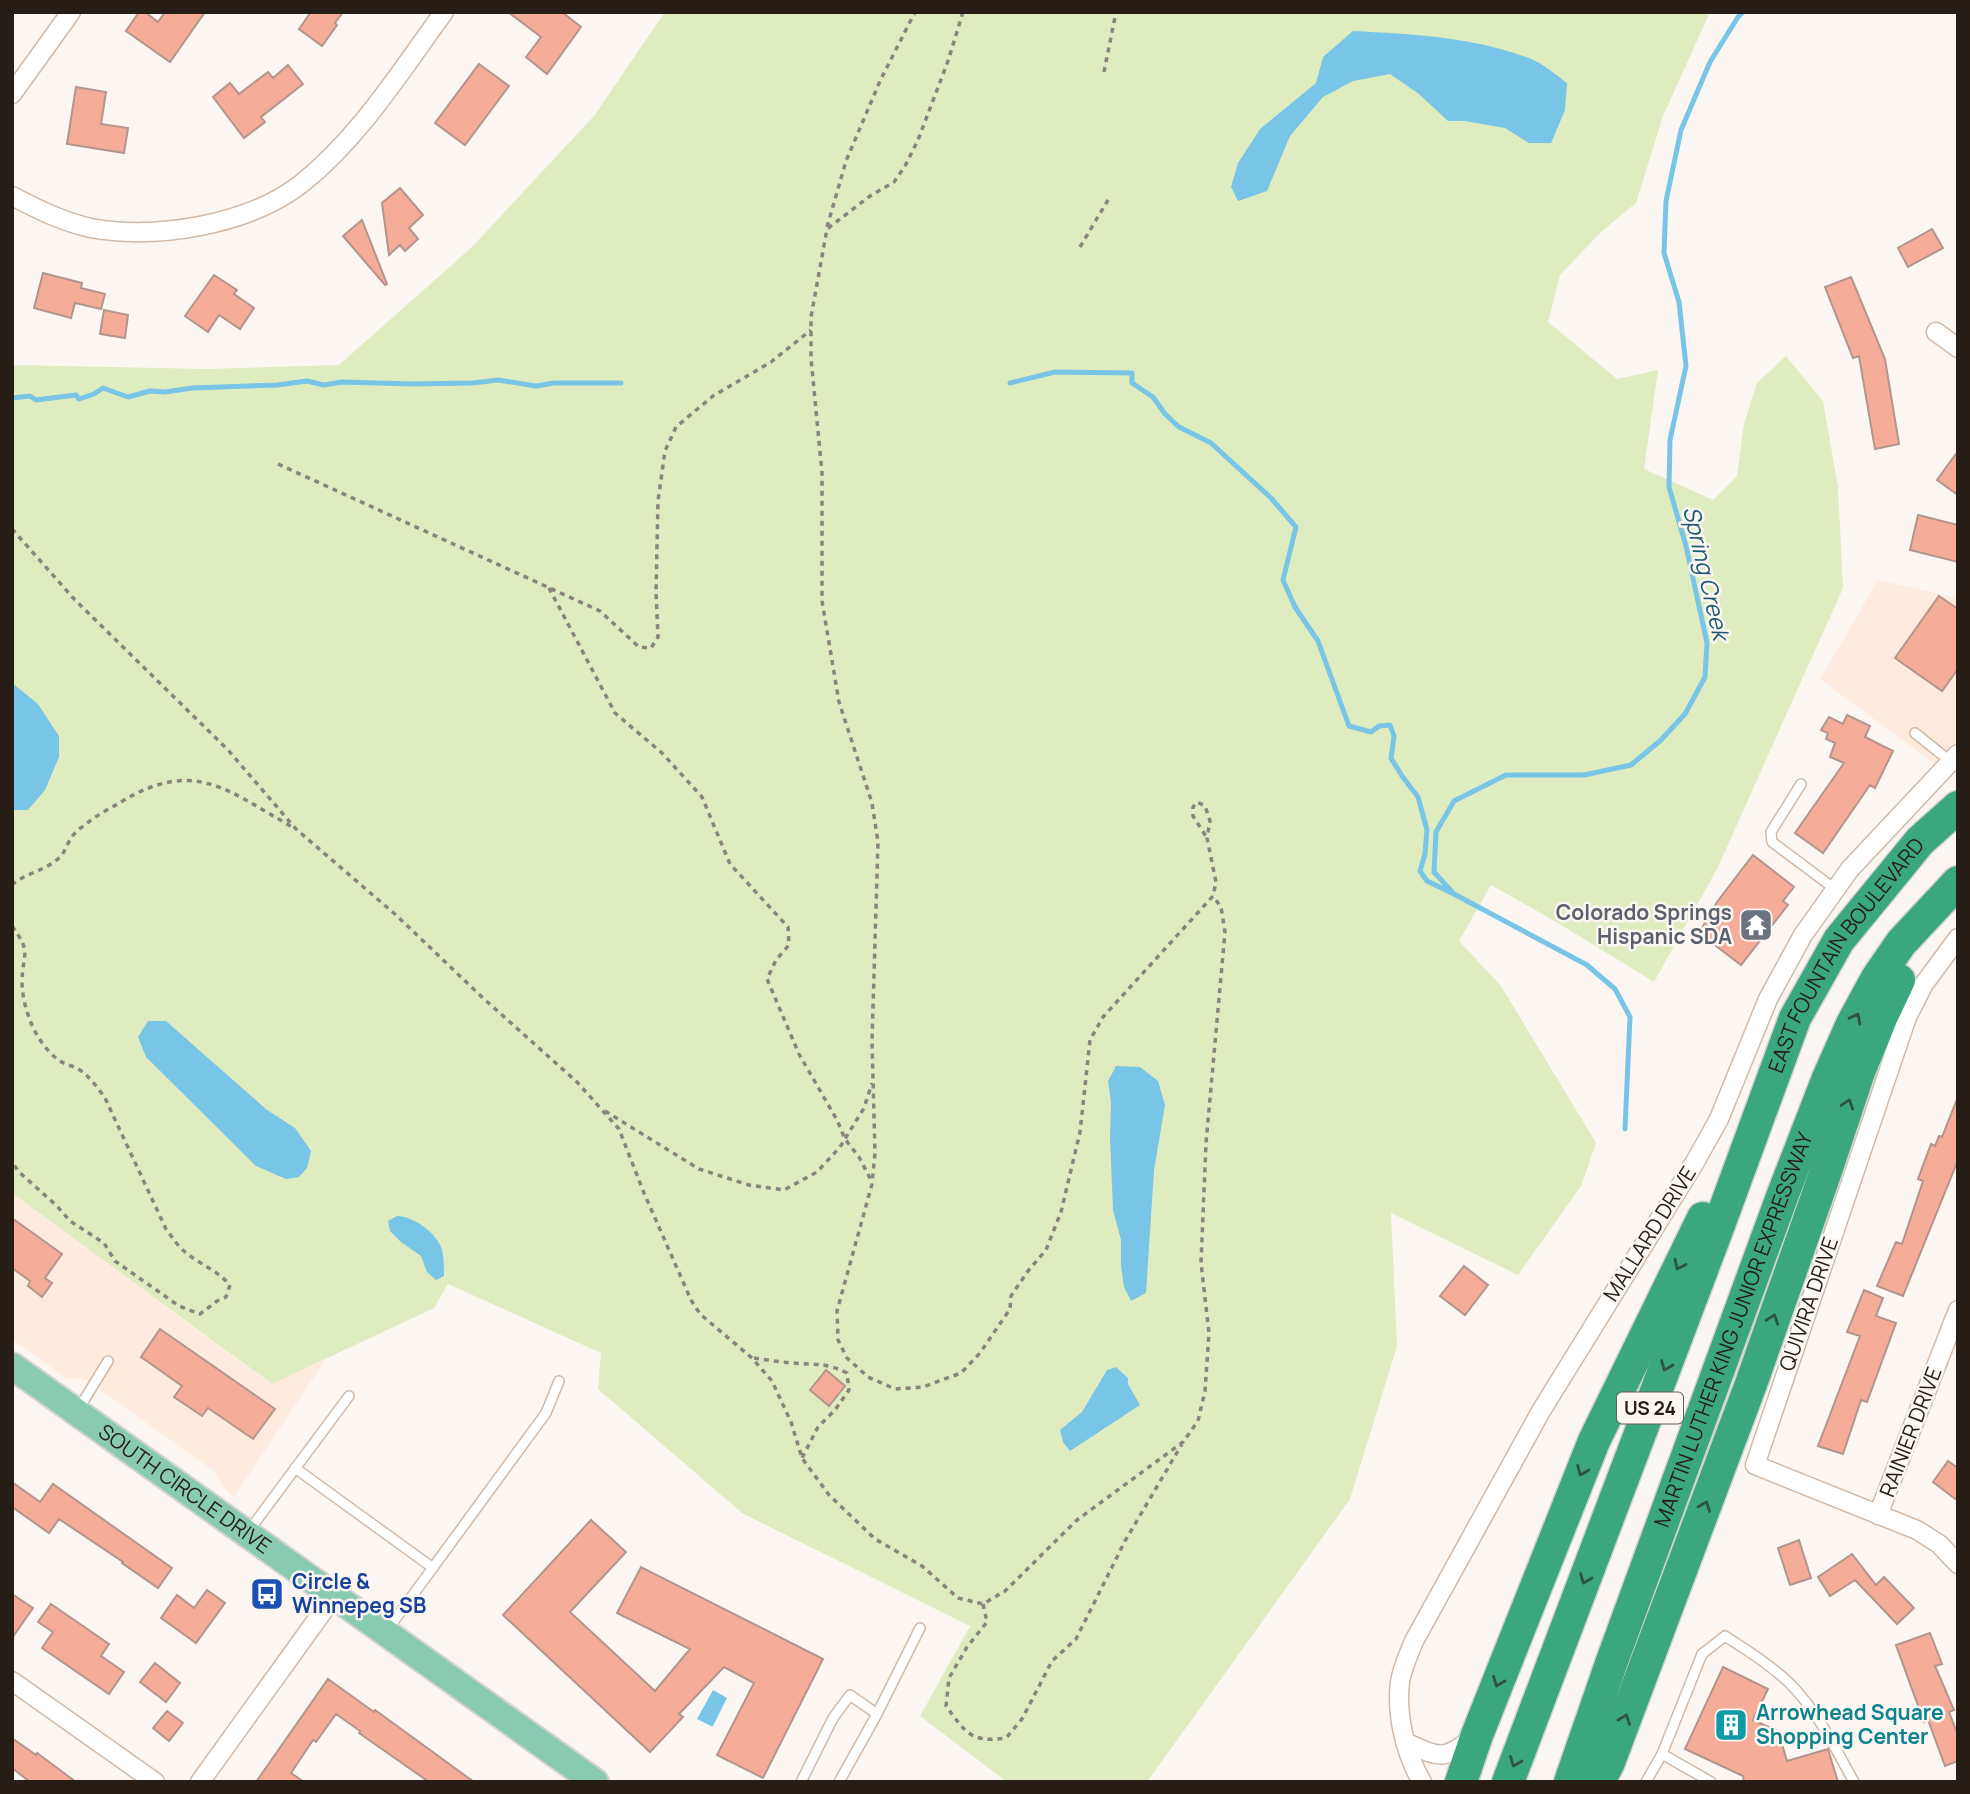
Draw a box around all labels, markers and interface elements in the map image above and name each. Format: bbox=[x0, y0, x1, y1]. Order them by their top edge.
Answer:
water label: Spring Creek bbox=[1676, 503, 1739, 646]
street label: EAST FOUNTAIN BOULEVARD bbox=[1761, 832, 1930, 1077]
place label: Colorado Springs Hispanic SDA bbox=[1556, 898, 1732, 950]
temple icon: Colorado Springs Hispanic SDA bbox=[1737, 906, 1775, 944]
one-way arrow bbox=[1847, 1013, 1861, 1025]
one-way arrow bbox=[1840, 1099, 1854, 1111]
street label: MARTIN LUTHER KING JUNIOR EXPRESSWAY bbox=[1647, 1128, 1819, 1531]
street label: MALLARD DRIVE bbox=[1596, 1161, 1702, 1306]
street label: QUIVIRA DRIVE bbox=[1772, 1233, 1844, 1374]
one-way arrow bbox=[1674, 1258, 1688, 1270]
one-way arrow bbox=[1765, 1314, 1779, 1326]
one-way arrow bbox=[1660, 1360, 1674, 1372]
street label: RAINIER DRIVE bbox=[1872, 1363, 1948, 1501]
road number: US 24 bbox=[1617, 1392, 1683, 1424]
street label: SOUTH CIRCLE DRIVE bbox=[93, 1417, 277, 1560]
one-way arrow bbox=[1577, 1464, 1591, 1476]
one-way arrow bbox=[1696, 1500, 1710, 1512]
place label: Circle & Winnepeg SB bbox=[292, 1567, 426, 1619]
one-way arrow bbox=[1579, 1572, 1593, 1584]
bus stop icon: Circle & Winnepeg SB bbox=[248, 1575, 286, 1613]
one-way arrow bbox=[1492, 1675, 1506, 1687]
place label: Arrowhead Square Shopping Center bbox=[1756, 1698, 1944, 1750]
building icon: Arrowhead Square Shopping Center bbox=[1712, 1706, 1750, 1744]
one-way arrow bbox=[1616, 1713, 1630, 1725]
one-way arrow bbox=[1509, 1756, 1523, 1768]

